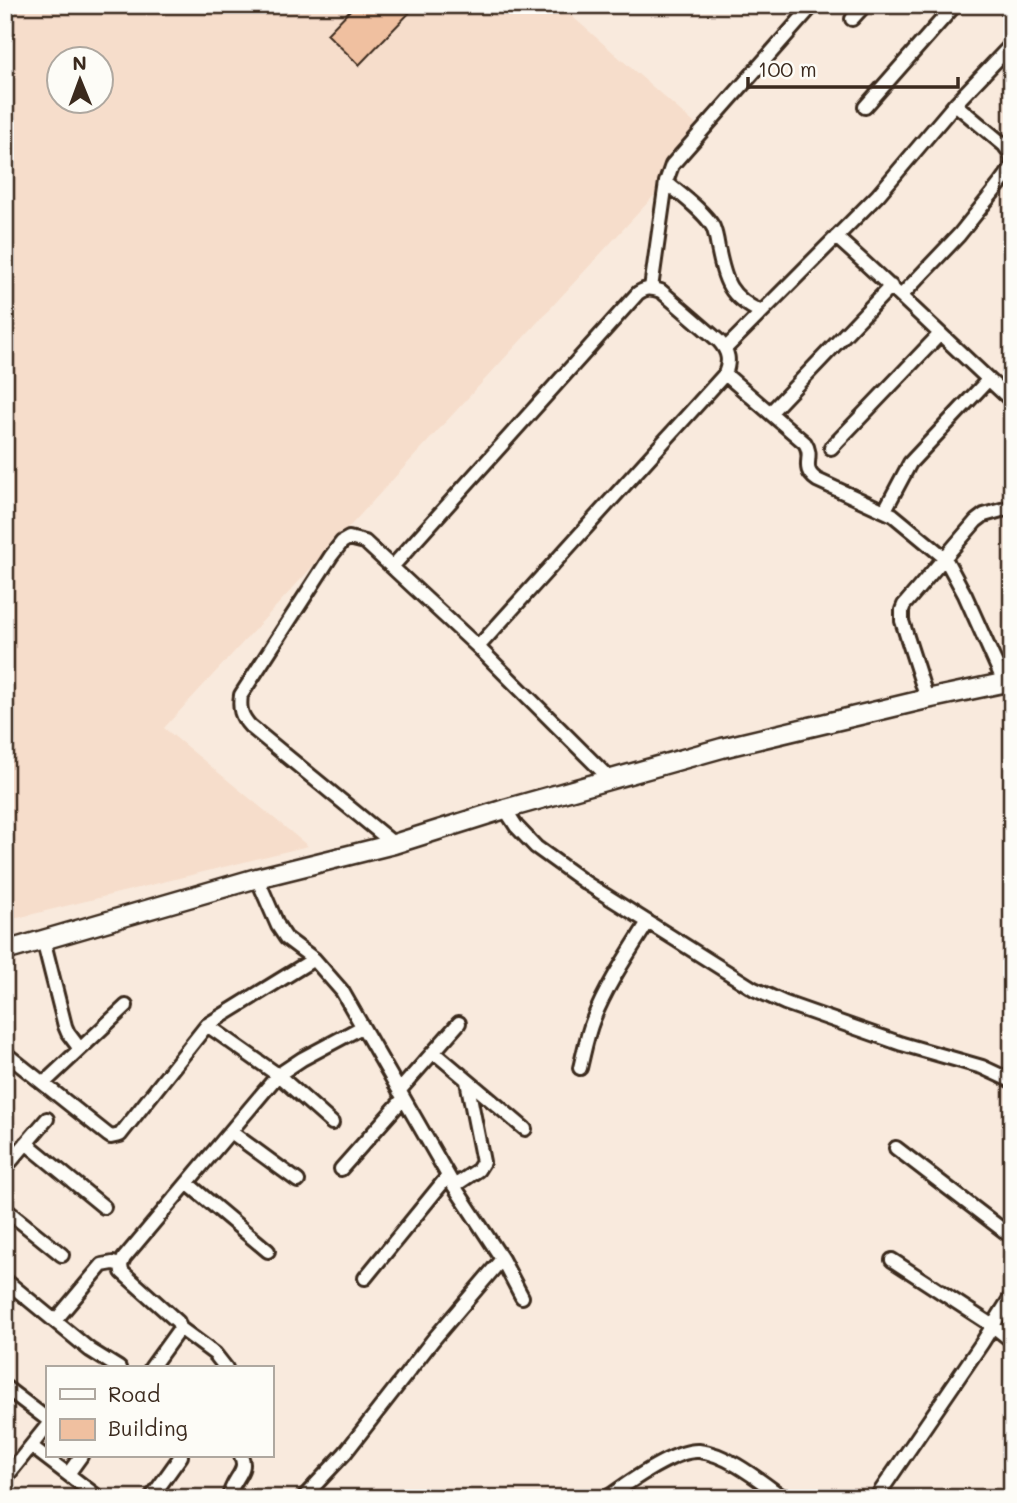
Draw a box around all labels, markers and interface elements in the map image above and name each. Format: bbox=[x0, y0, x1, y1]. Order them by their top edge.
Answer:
north arrow bbox=[46, 46, 116, 116]
scale bar bbox=[748, 46, 958, 90]
text: N bbox=[72, 50, 87, 75]
text: 100 m bbox=[758, 55, 817, 82]
legend bbox=[46, 1366, 273, 1458]
text: Road bbox=[108, 1380, 160, 1407]
text: Building bbox=[108, 1414, 188, 1441]

